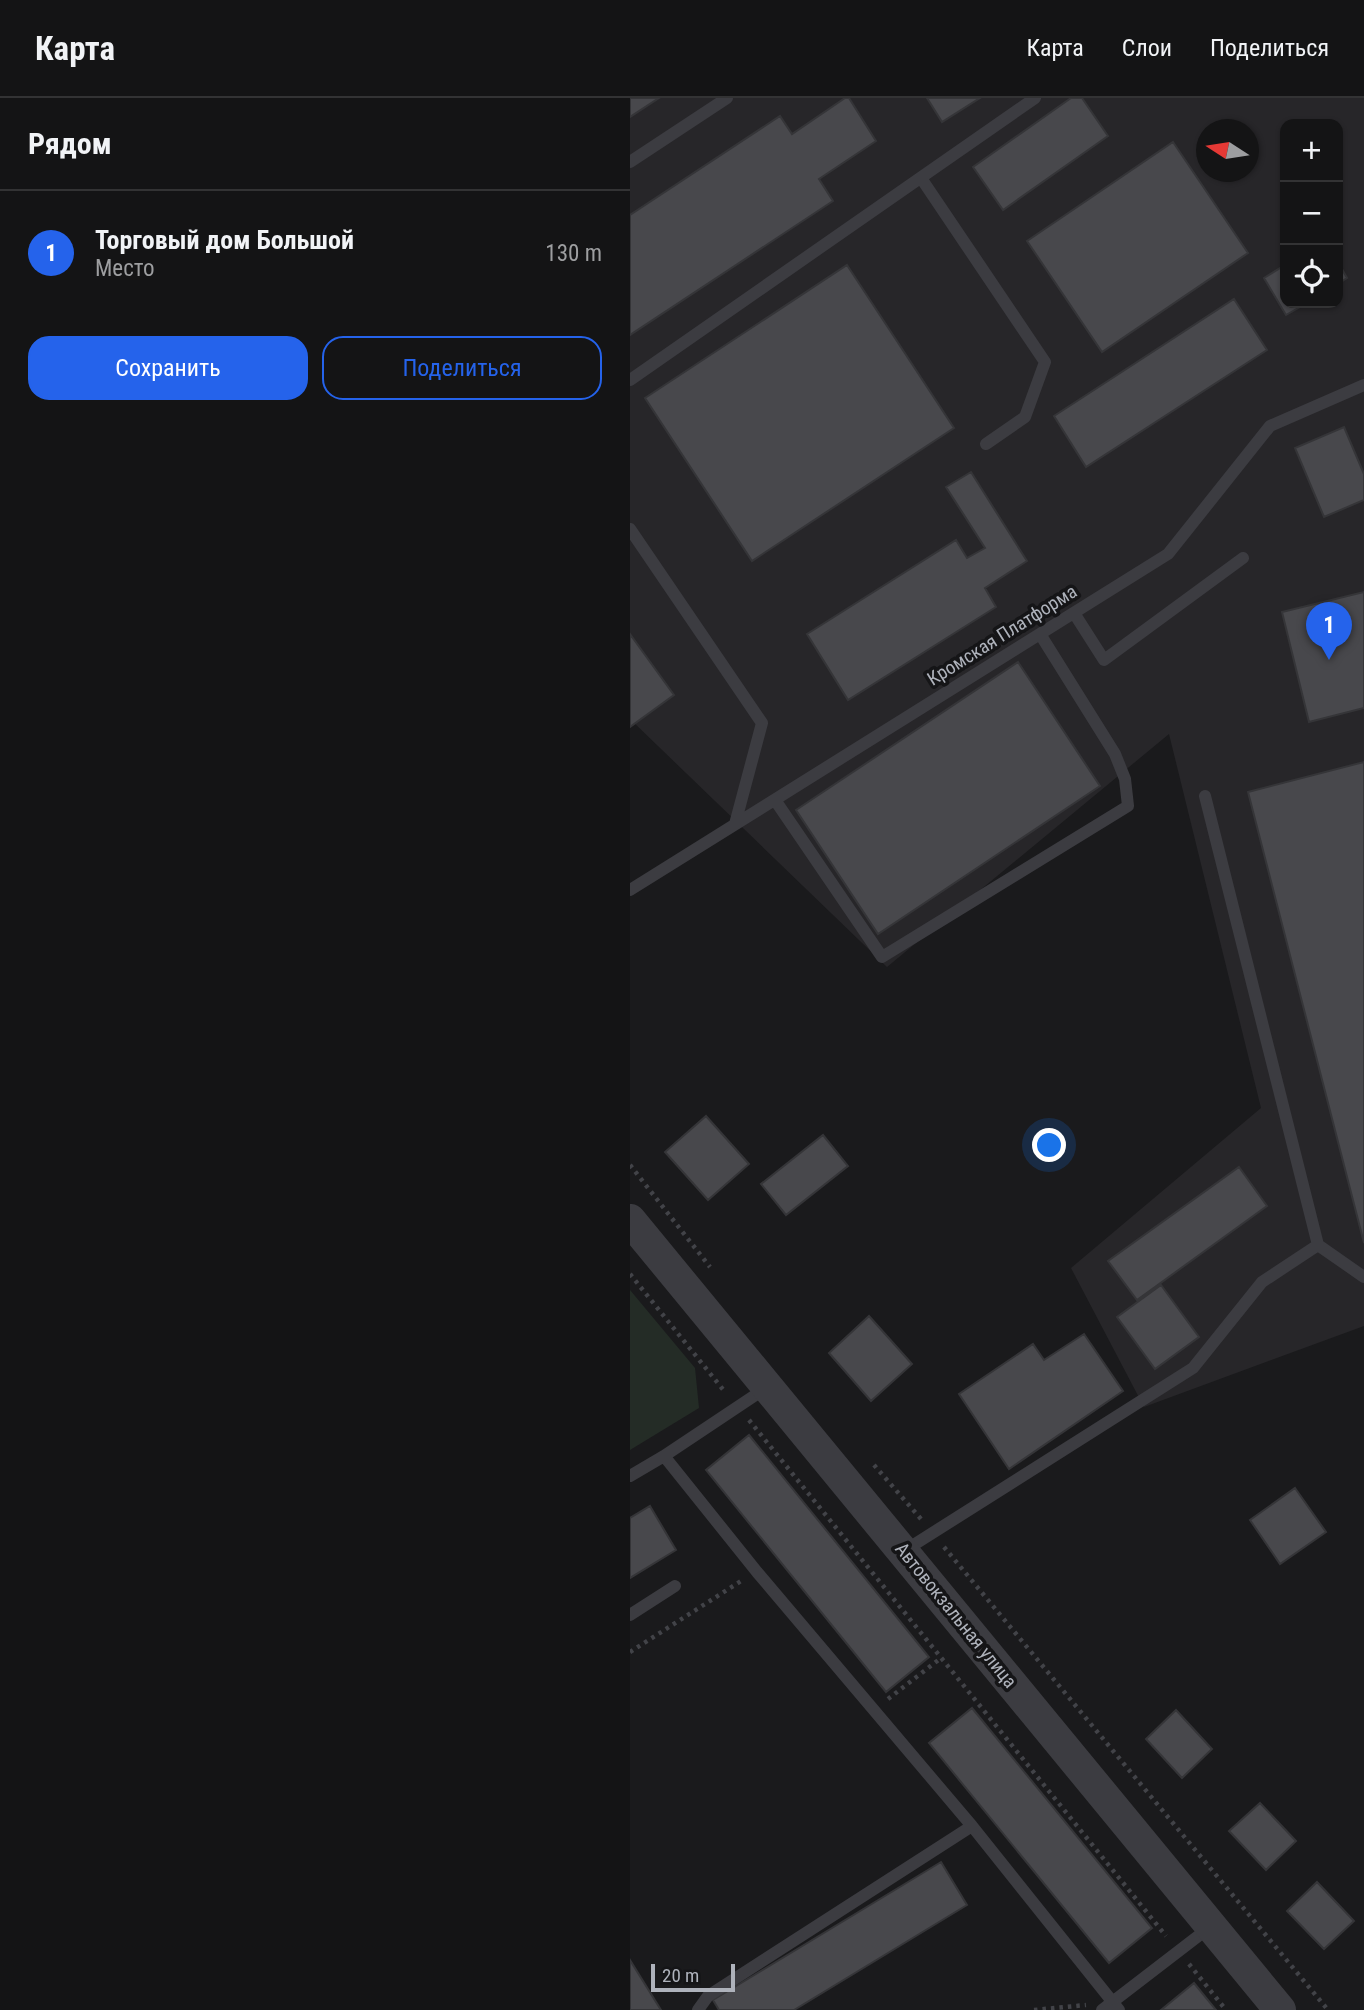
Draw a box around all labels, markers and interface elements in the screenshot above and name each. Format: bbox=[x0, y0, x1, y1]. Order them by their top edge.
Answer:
text: Карта bbox=[35, 29, 115, 68]
text: Карта bbox=[1026, 34, 1084, 62]
text: Слои bbox=[1122, 34, 1172, 62]
text: Поделиться bbox=[1210, 34, 1329, 62]
north arrow bbox=[1196, 119, 1259, 182]
map controls bbox=[1280, 119, 1343, 308]
button: + bbox=[1280, 119, 1343, 182]
text: Рядом bbox=[28, 126, 112, 161]
button: − bbox=[1280, 182, 1343, 245]
text: Торговый дом Большой bbox=[95, 225, 354, 255]
text: 1 bbox=[45, 240, 57, 267]
text: 130 m bbox=[545, 240, 602, 267]
button: locate bbox=[1280, 245, 1343, 308]
text: Место bbox=[95, 255, 155, 282]
button: Сохранить bbox=[28, 336, 308, 400]
button: Поделиться bbox=[322, 336, 602, 400]
street label: Кромская Платформа bbox=[923, 580, 1081, 690]
pin: 1 bbox=[1306, 602, 1352, 660]
your location bbox=[1032, 1128, 1066, 1162]
street label: Автовокзальная улица bbox=[890, 1538, 1022, 1692]
scale bar bbox=[651, 1961, 735, 1993]
text: 20 m bbox=[662, 1964, 699, 1987]

